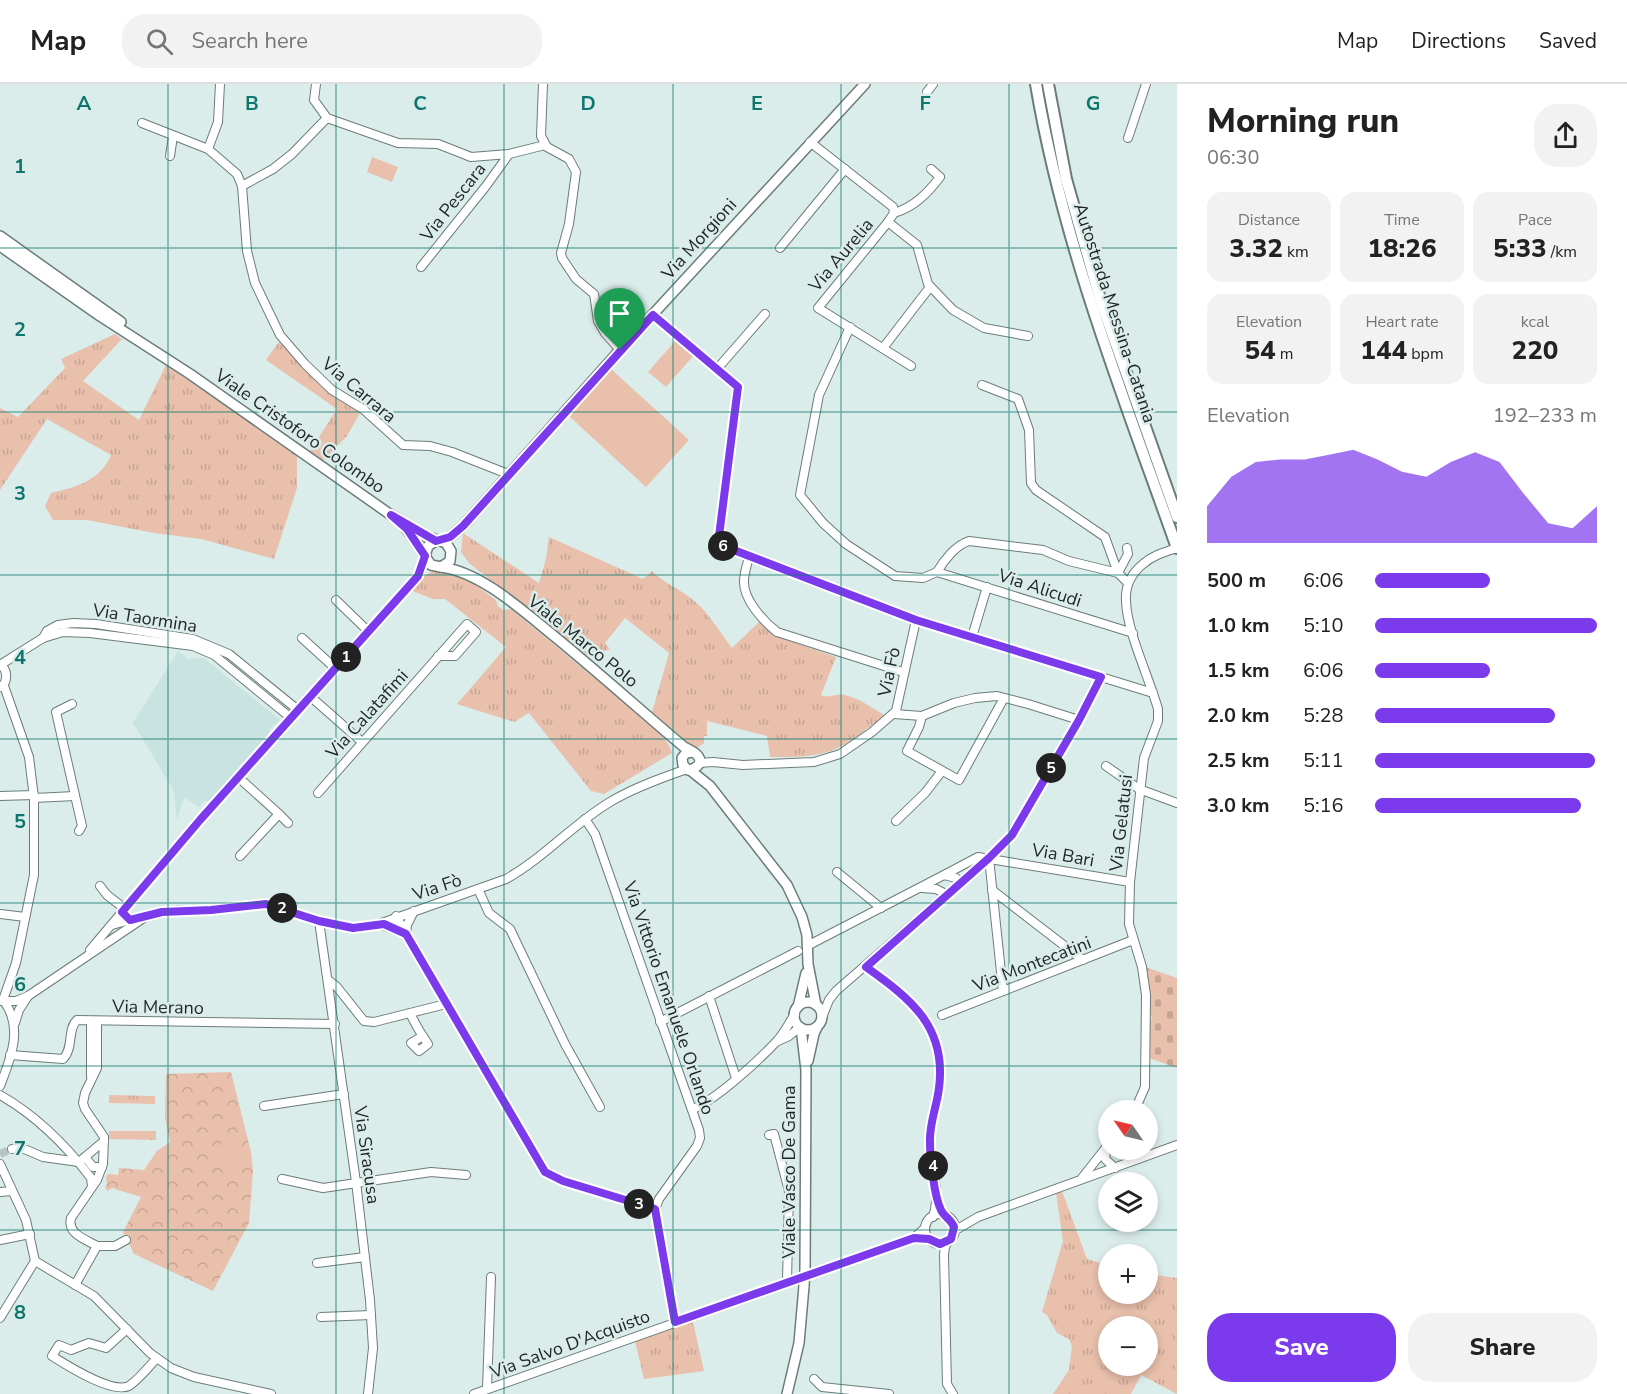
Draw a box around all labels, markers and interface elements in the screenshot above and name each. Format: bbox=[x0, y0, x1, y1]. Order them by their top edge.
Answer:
search box bbox=[122, 14, 542, 68]
text: Map bbox=[30, 22, 86, 60]
icon: search bbox=[143, 25, 176, 58]
text: Search here bbox=[191, 26, 308, 56]
text: Map bbox=[1337, 27, 1378, 55]
text: Directions bbox=[1411, 27, 1506, 55]
text: Saved bbox=[1539, 27, 1597, 55]
text: A bbox=[77, 90, 92, 117]
text: B bbox=[245, 90, 259, 117]
text: C bbox=[413, 90, 427, 117]
text: D bbox=[580, 90, 596, 117]
text: E bbox=[751, 90, 763, 117]
text: F bbox=[919, 90, 931, 117]
text: G bbox=[1086, 90, 1100, 117]
text: Morning run bbox=[1207, 99, 1399, 144]
button: share bbox=[1534, 104, 1597, 167]
text: 06:30 bbox=[1207, 144, 1260, 171]
text: 1 bbox=[14, 153, 26, 180]
street label: Via Pescara bbox=[414, 158, 491, 247]
street label: Via Morgioni bbox=[655, 193, 742, 286]
street label: Autostrada Messina-Catania bbox=[1068, 200, 1162, 426]
text: Distance bbox=[1238, 209, 1300, 231]
text: Time bbox=[1384, 209, 1420, 231]
text: Pace bbox=[1518, 209, 1552, 231]
street label: Via Aurelia bbox=[803, 213, 879, 298]
text: 3.32 bbox=[1229, 231, 1283, 266]
text: 18:26 bbox=[1367, 231, 1437, 266]
text: 5:33 bbox=[1493, 231, 1547, 266]
text: km bbox=[1283, 241, 1309, 263]
text: /km bbox=[1547, 241, 1577, 263]
pin bbox=[594, 288, 645, 350]
icon: arrive bbox=[603, 297, 636, 330]
text: Elevation bbox=[1236, 311, 1302, 333]
text: Heart rate bbox=[1365, 311, 1439, 333]
text: kcal bbox=[1521, 311, 1549, 333]
text: 2 bbox=[14, 316, 26, 343]
text: 54 bbox=[1244, 333, 1276, 368]
text: 144 bbox=[1360, 333, 1407, 368]
text: 220 bbox=[1512, 333, 1558, 368]
text: m bbox=[1276, 343, 1294, 365]
text: bpm bbox=[1407, 343, 1444, 365]
street label: Via Carrara bbox=[316, 351, 401, 428]
street label: Viale Cristoforo Colombo bbox=[209, 363, 390, 499]
text: Elevation bbox=[1207, 402, 1290, 429]
text: 192–233 m bbox=[1493, 402, 1597, 429]
text: 3 bbox=[14, 480, 26, 507]
pin: 6 bbox=[708, 531, 738, 561]
text: 6 bbox=[718, 535, 728, 557]
street label: Via Alicudi bbox=[994, 563, 1085, 613]
text: 500 m bbox=[1207, 567, 1266, 594]
text: 6:06 bbox=[1303, 567, 1344, 594]
street label: Viale Marco Polo bbox=[522, 588, 643, 693]
street label: Via Taormina bbox=[90, 598, 199, 638]
text: 1.0 km bbox=[1207, 612, 1270, 639]
text: 5:10 bbox=[1303, 612, 1344, 639]
pin: 1 bbox=[331, 642, 361, 672]
text: 4 bbox=[14, 644, 26, 671]
street label: Via Fò bbox=[872, 645, 906, 700]
text: 1 bbox=[341, 646, 351, 668]
text: 1.5 km bbox=[1207, 657, 1270, 684]
text: 6:06 bbox=[1303, 657, 1344, 684]
street label: Via Calatafimi bbox=[320, 664, 414, 765]
text: 2.0 km bbox=[1207, 702, 1270, 729]
text: 5:28 bbox=[1303, 702, 1344, 729]
text: 2.5 km bbox=[1207, 747, 1270, 774]
text: 5:11 bbox=[1303, 747, 1344, 774]
pin: 5 bbox=[1036, 753, 1066, 783]
text: 5 bbox=[1046, 757, 1056, 779]
street label: Via Gelatusi bbox=[1104, 773, 1138, 874]
text: 3.0 km bbox=[1207, 792, 1270, 819]
text: 5:16 bbox=[1303, 792, 1344, 819]
text: 5 bbox=[14, 808, 26, 835]
street label: Via Bari bbox=[1029, 838, 1096, 872]
street label: Via Fò bbox=[408, 868, 465, 906]
street label: Via Vittorio Emanuele Orlando bbox=[617, 877, 720, 1118]
pin: 2 bbox=[267, 893, 297, 923]
text: 2 bbox=[277, 897, 287, 919]
street label: Via Montecatini bbox=[968, 930, 1095, 998]
text: 6 bbox=[14, 971, 26, 998]
street label: Via Merano bbox=[111, 994, 204, 1020]
street label: Viale Vasco De Gama bbox=[777, 1085, 801, 1260]
north arrow bbox=[1098, 1100, 1158, 1160]
map controls bbox=[1098, 1100, 1158, 1376]
street label: Via Siracusa bbox=[348, 1104, 386, 1205]
text: 7 bbox=[14, 1135, 26, 1162]
pin: 4 bbox=[918, 1151, 948, 1181]
text: 4 bbox=[928, 1155, 938, 1177]
button: layers bbox=[1098, 1172, 1158, 1232]
pin: 3 bbox=[624, 1189, 654, 1219]
text: 3 bbox=[634, 1193, 644, 1215]
button: + bbox=[1098, 1244, 1158, 1304]
text: 8 bbox=[14, 1299, 26, 1326]
street label: Via Salvo D'Acquisto bbox=[486, 1304, 653, 1384]
button: Save bbox=[1207, 1313, 1396, 1382]
button: Share bbox=[1408, 1313, 1597, 1382]
button: − bbox=[1098, 1316, 1158, 1376]

